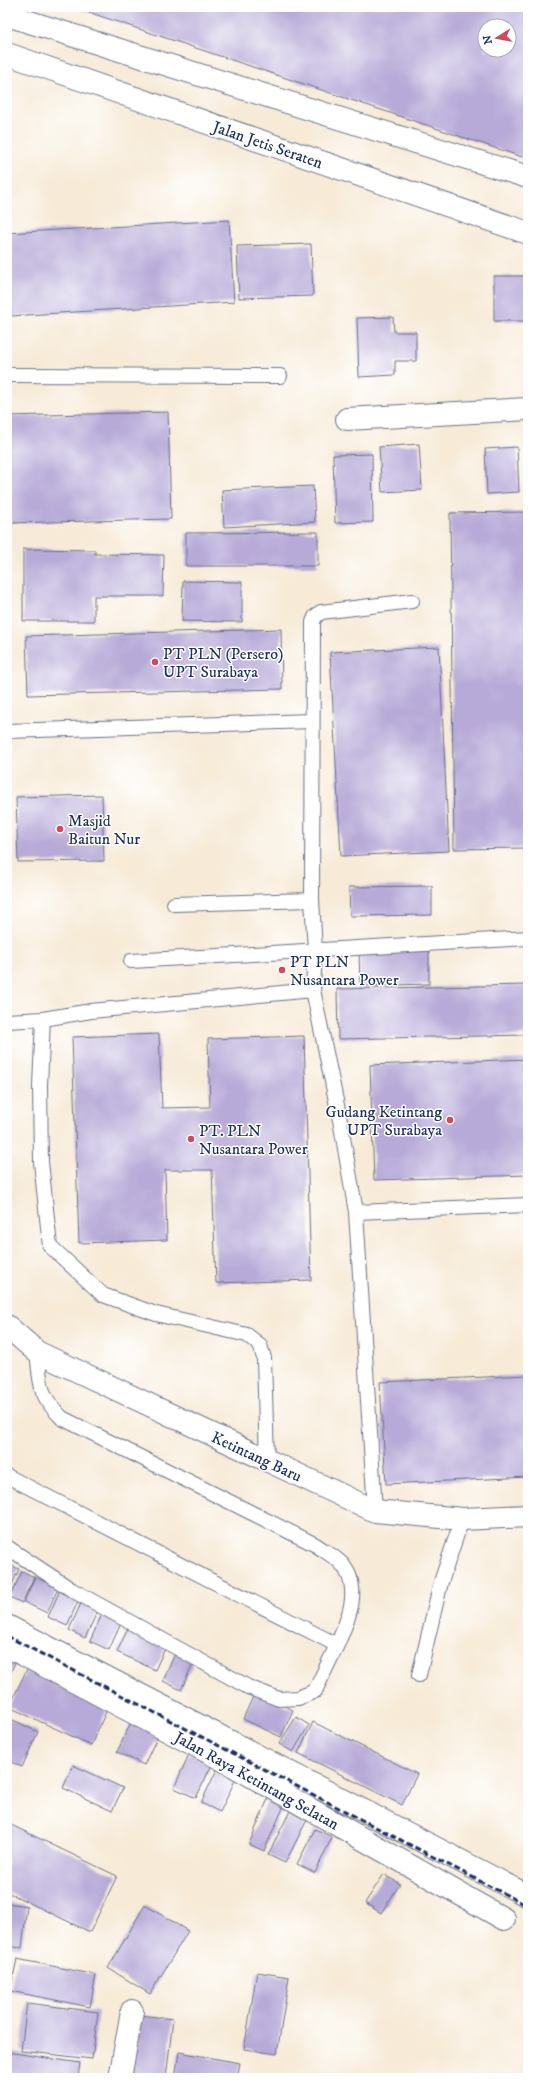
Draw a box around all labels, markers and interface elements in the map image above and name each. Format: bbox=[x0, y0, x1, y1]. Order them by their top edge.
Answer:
north arrow bbox=[477, 18, 517, 58]
text: N bbox=[480, 34, 496, 45]
street label: Jalan Jetis Seraten bbox=[208, 116, 326, 173]
place label: PT PLN (Persero) UPT Surabaya bbox=[163, 644, 284, 682]
marker: PT PLN (Persero) UPT Surabaya bbox=[150, 657, 160, 667]
place label: Masjid Baitun Nur bbox=[68, 811, 140, 849]
marker: Masjid Baitun Nur bbox=[55, 824, 65, 834]
place label: PT PLN Nusantara Power bbox=[290, 952, 399, 990]
marker: PT PLN Nusantara Power bbox=[277, 965, 287, 975]
place label: Gudang Ketintang UPT Surabaya bbox=[325, 1102, 442, 1140]
marker: Gudang Ketintang UPT Surabaya bbox=[445, 1115, 455, 1125]
place label: PT. PLN Nusantara Power bbox=[199, 1121, 308, 1159]
marker: PT. PLN Nusantara Power bbox=[186, 1134, 196, 1144]
street label: Ketintang Baru bbox=[208, 1427, 305, 1487]
street label: Jalan Raya Ketintang Selatan bbox=[169, 1726, 343, 1835]

